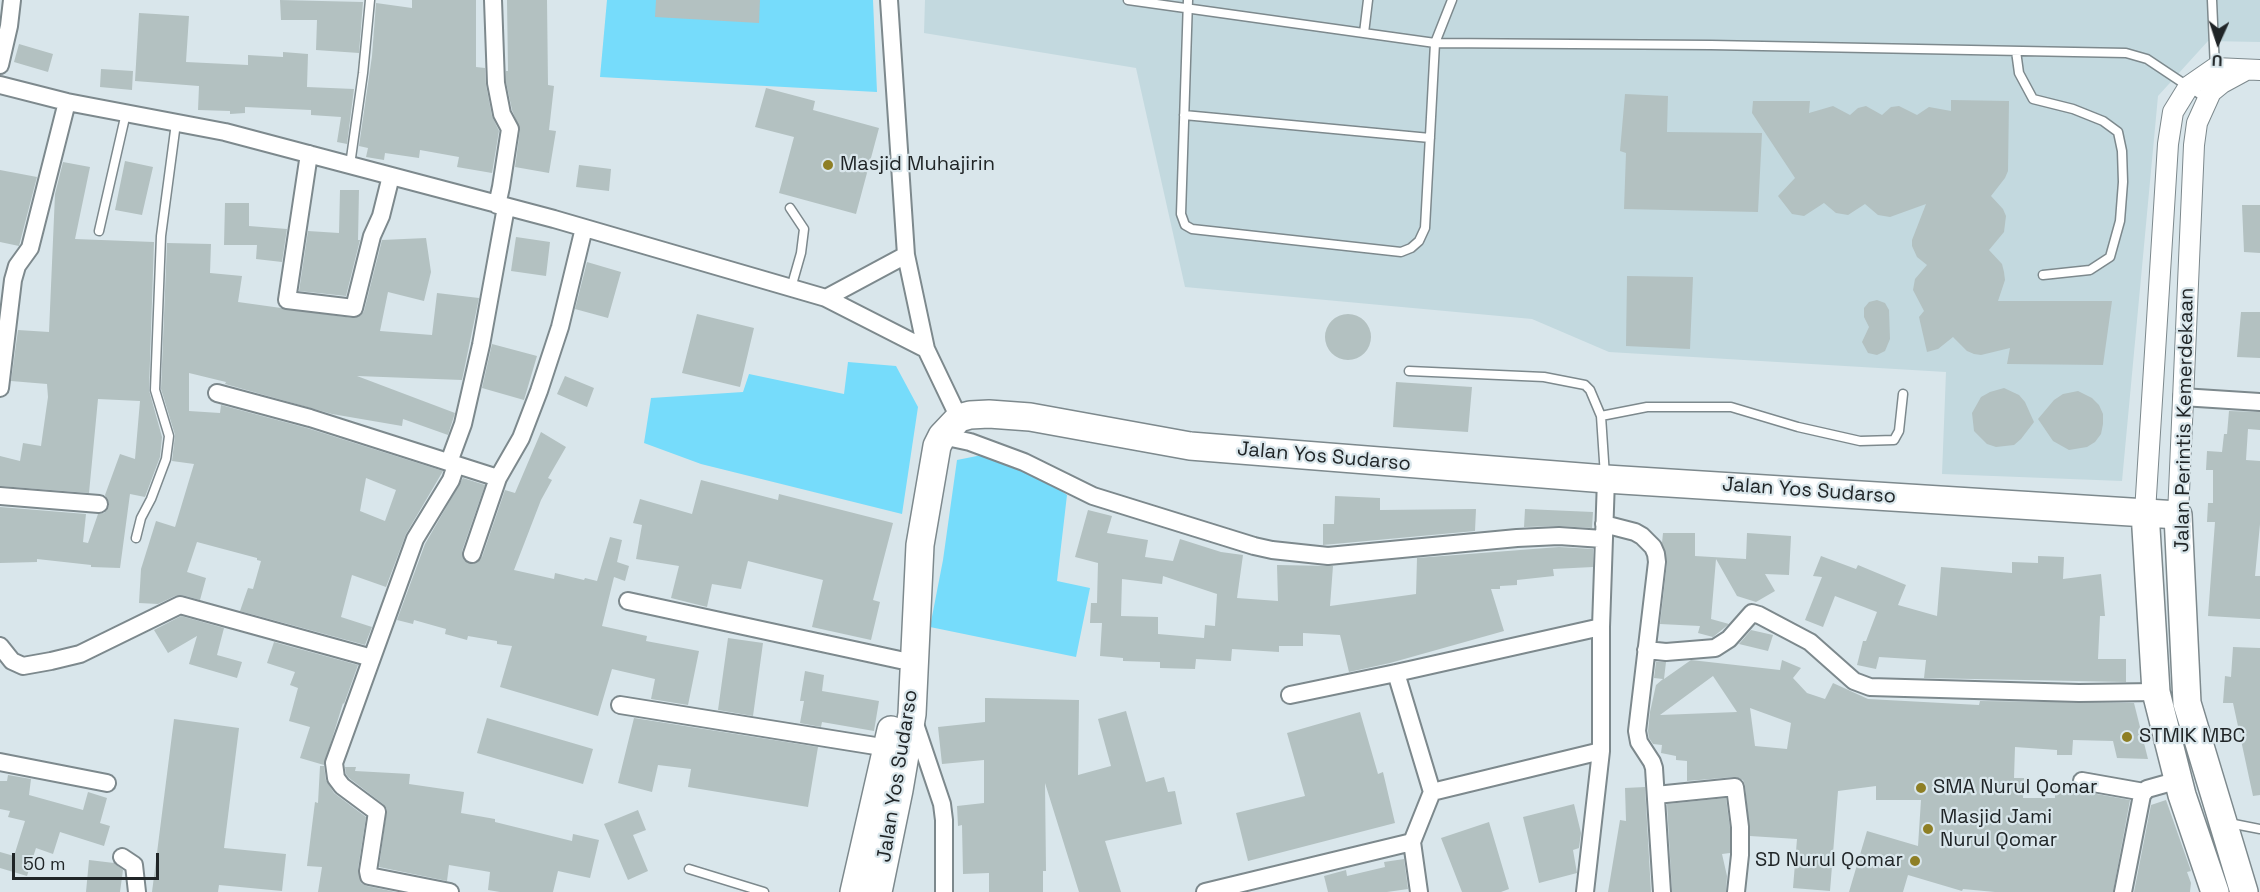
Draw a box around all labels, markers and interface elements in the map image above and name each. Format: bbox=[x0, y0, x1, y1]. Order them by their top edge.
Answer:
north arrow bbox=[2188, 12, 2248, 72]
text: U bbox=[2211, 50, 2223, 71]
place label: Masjid Muhajirin bbox=[840, 153, 995, 177]
marker: Masjid Muhajirin bbox=[821, 158, 835, 172]
street label: Jalan Perintis Kemerdekaan bbox=[2171, 287, 2199, 553]
street label: Jalan Yos Sudarso bbox=[1236, 437, 1412, 477]
street label: Jalan Yos Sudarso bbox=[1721, 473, 1897, 509]
street label: Jalan Yos Sudarso bbox=[873, 688, 923, 864]
place label: STMIK MBC bbox=[2139, 725, 2245, 749]
marker: STMIK MBC bbox=[2120, 730, 2134, 744]
place label: SMA Nurul Qomar bbox=[1933, 776, 2098, 800]
marker: SMA Nurul Qomar bbox=[1914, 781, 1928, 795]
place label: Masjid Jami Nurul Qomar bbox=[1940, 806, 2057, 853]
marker: Masjid Jami Nurul Qomar bbox=[1921, 822, 1935, 836]
scale bar bbox=[15, 841, 162, 879]
place label: SD Nurul Qomar bbox=[1755, 849, 1903, 873]
text: 50 m bbox=[23, 852, 65, 875]
marker: SD Nurul Qomar bbox=[1908, 854, 1922, 868]

